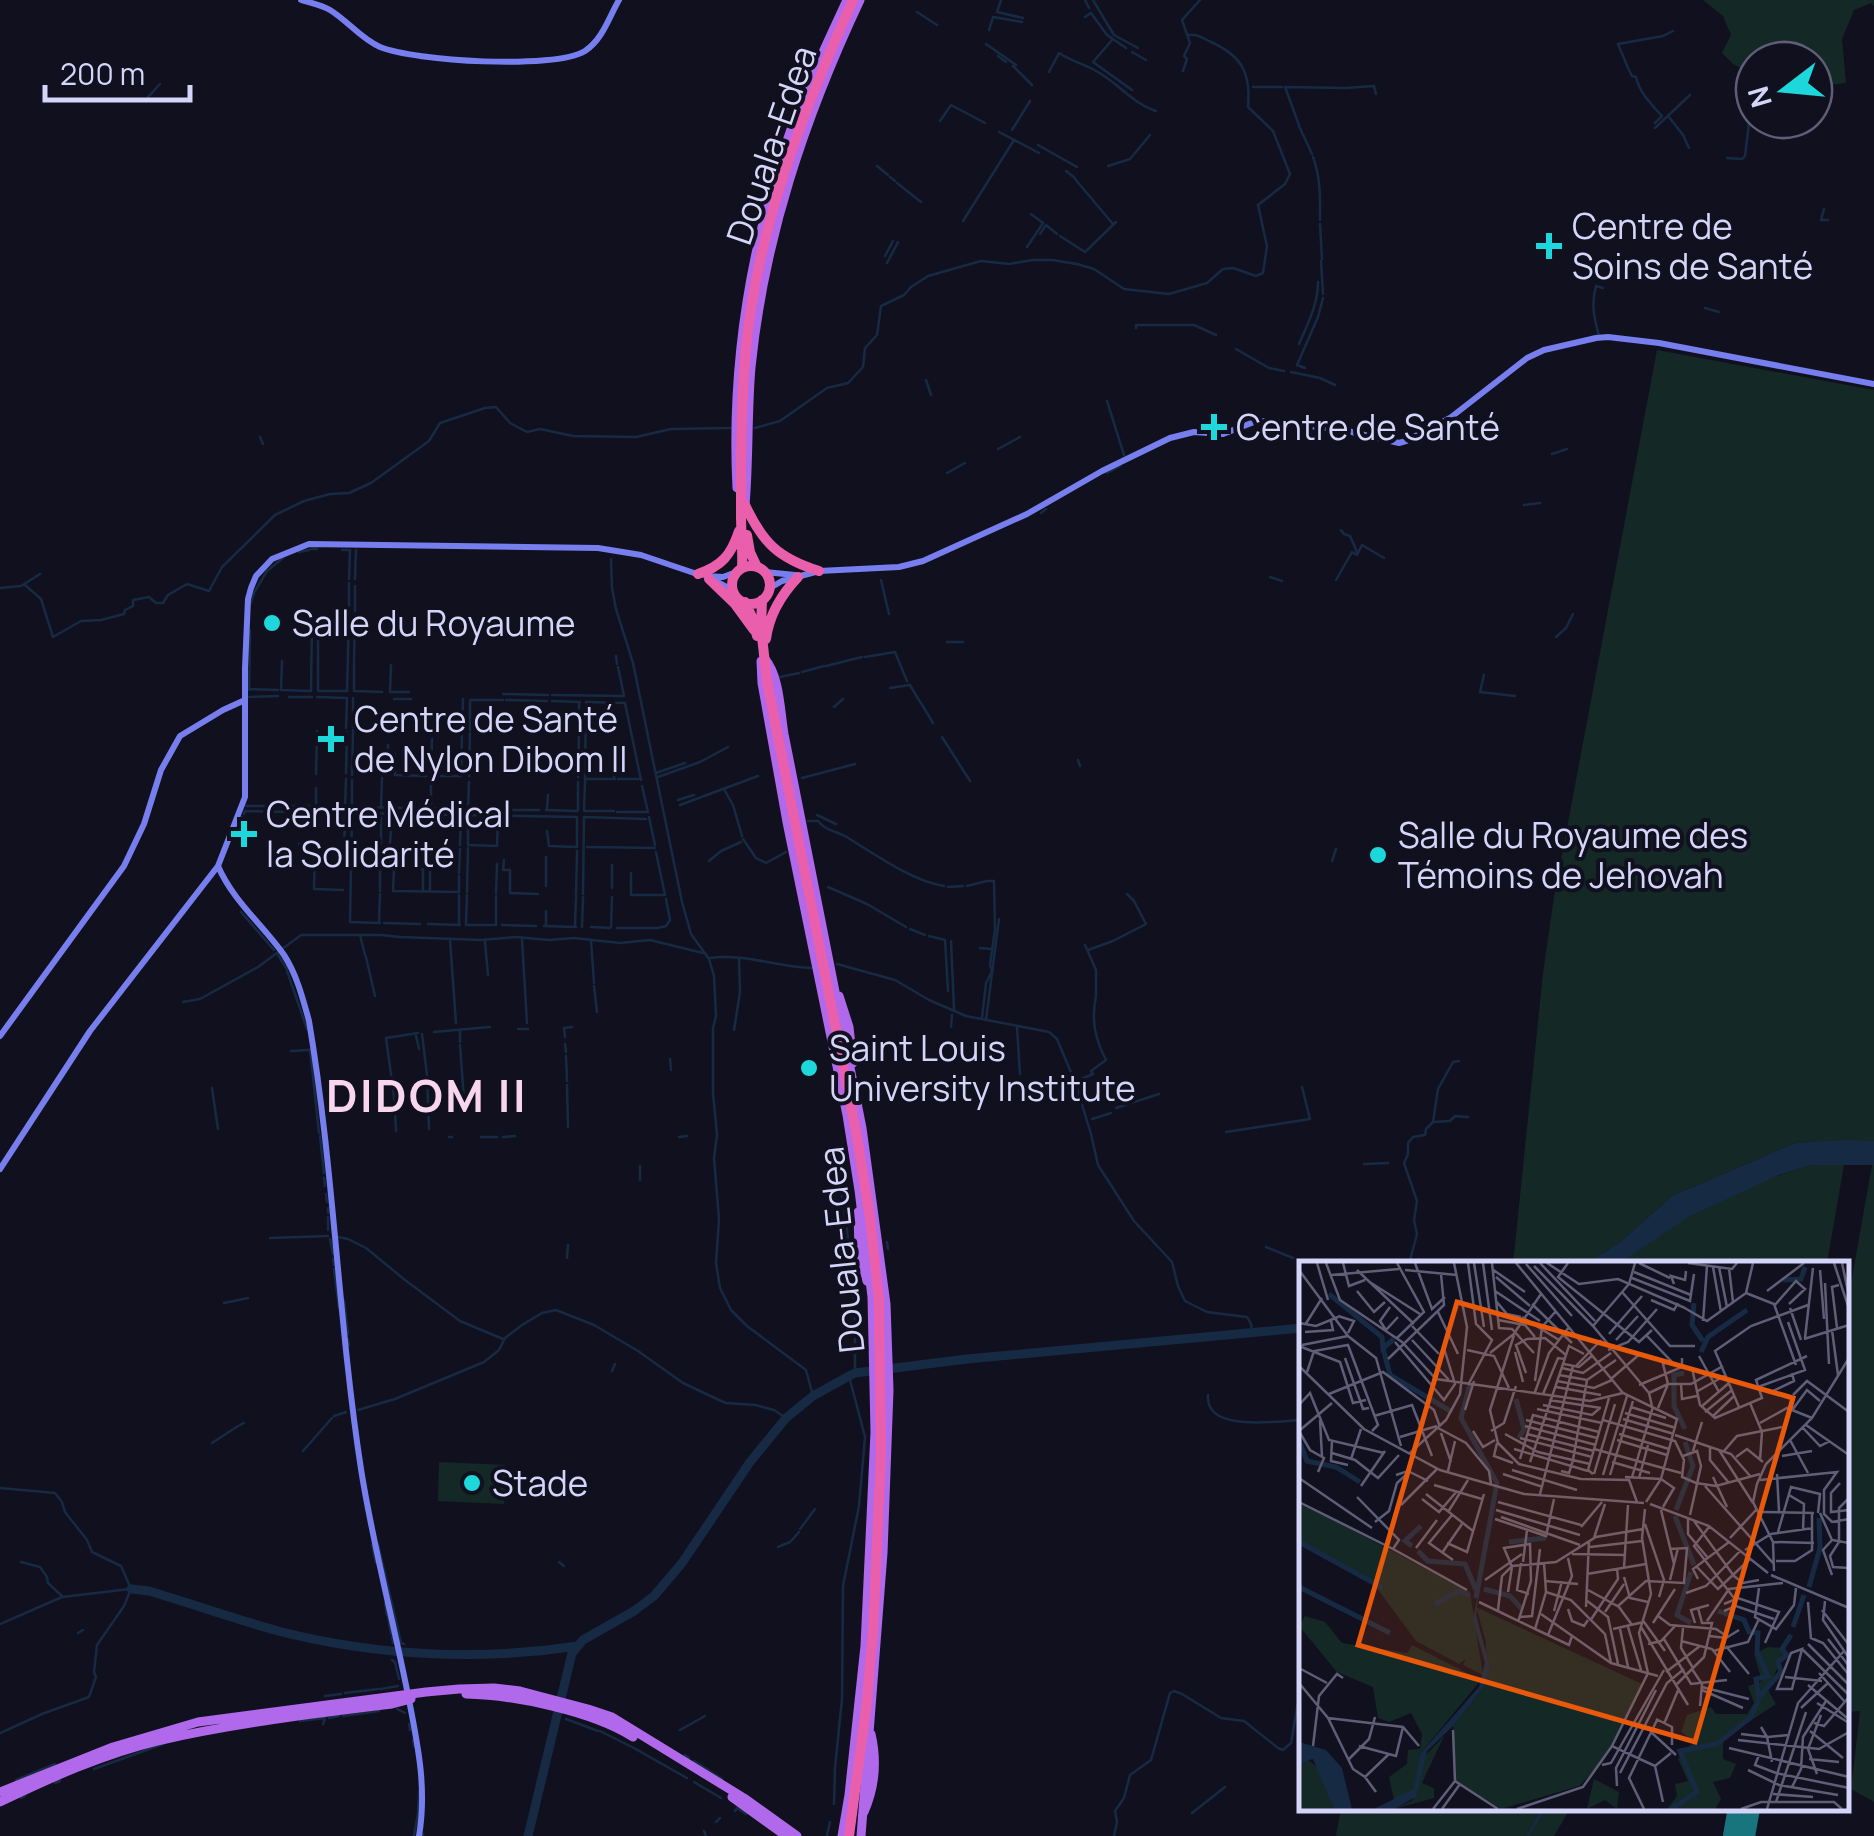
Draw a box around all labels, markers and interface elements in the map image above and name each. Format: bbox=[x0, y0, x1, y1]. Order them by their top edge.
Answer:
street label: Douala-Edea bbox=[715, 39, 827, 251]
scale bar bbox=[45, 40, 190, 102]
north arrow bbox=[1734, 40, 1834, 140]
text: 200 m bbox=[60, 53, 145, 94]
text: N bbox=[1738, 82, 1780, 112]
place label: Centre de Soins de Santé bbox=[1572, 202, 1813, 290]
marker: Centre de Soins de Santé bbox=[1536, 233, 1562, 259]
place label: Centre de Santé bbox=[1236, 403, 1500, 451]
marker: Centre de Santé bbox=[1201, 414, 1227, 440]
place label: Salle du Royaume bbox=[292, 599, 575, 647]
marker: Salle du Royaume bbox=[261, 612, 283, 634]
place label: Centre de Santé de Nylon Dibom II bbox=[354, 695, 627, 783]
marker: Centre de Santé de Nylon Dibom II bbox=[318, 726, 344, 752]
place label: Centre Médical la Solidarité bbox=[266, 790, 511, 878]
place label: Salle du Royaume des Témoins de Jehovah bbox=[1398, 811, 1748, 899]
marker: Centre Médical la Solidarité bbox=[231, 821, 257, 847]
marker: Salle du Royaume des Témoins de Jehovah bbox=[1367, 844, 1389, 866]
place label: Saint Louis University Institute bbox=[829, 1024, 1136, 1112]
marker: Saint Louis University Institute bbox=[798, 1057, 820, 1079]
district label: DIDOM II bbox=[326, 1064, 528, 1126]
street label: Douala-Edea bbox=[806, 1145, 876, 1355]
inset map bbox=[1299, 1261, 1849, 1811]
place label: Stade bbox=[492, 1459, 588, 1507]
marker: Stade bbox=[461, 1472, 483, 1494]

